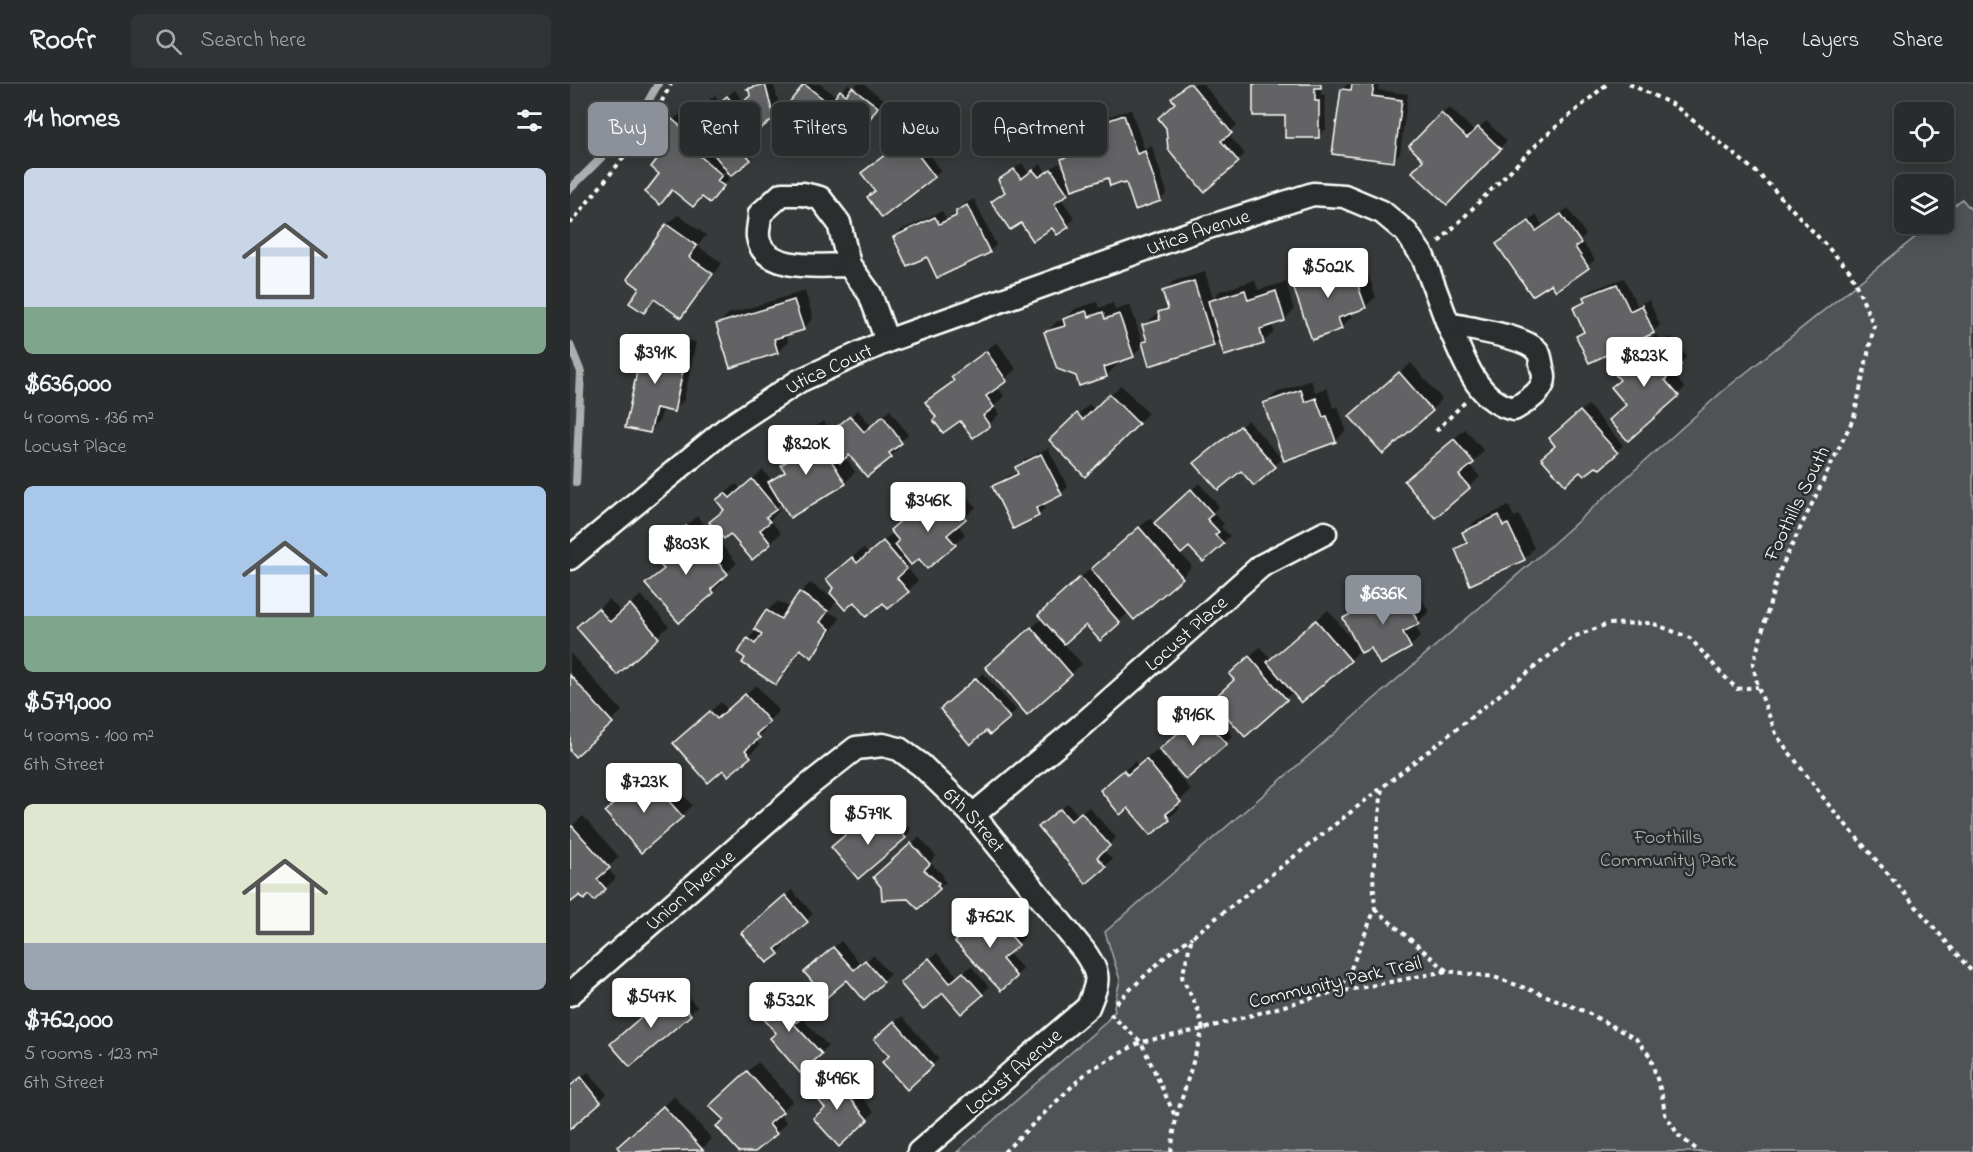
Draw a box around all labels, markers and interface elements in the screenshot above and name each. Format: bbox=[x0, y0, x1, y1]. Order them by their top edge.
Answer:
search box bbox=[131, 14, 551, 68]
text: Roofr bbox=[30, 21, 95, 62]
icon: search bbox=[152, 25, 185, 58]
text: Search here bbox=[200, 25, 306, 57]
text: Map bbox=[1733, 26, 1769, 56]
text: Layers bbox=[1802, 26, 1859, 56]
text: Share bbox=[1892, 26, 1943, 56]
text: 14 homes bbox=[24, 101, 120, 139]
chip: Buy bbox=[588, 102, 668, 156]
chip: Rent bbox=[680, 102, 760, 156]
chip: Filters bbox=[772, 102, 869, 156]
chip: New bbox=[881, 102, 960, 156]
chip: Apartment bbox=[972, 102, 1107, 156]
map controls bbox=[1894, 102, 1954, 234]
button: locate bbox=[1894, 102, 1954, 162]
icon: filters bbox=[513, 104, 546, 137]
button: layers bbox=[1894, 174, 1954, 234]
street label: Utica Avenue bbox=[1143, 203, 1254, 265]
icon: home bbox=[231, 207, 339, 315]
pin: $502K bbox=[1286, 248, 1370, 299]
text: $502K bbox=[1302, 253, 1354, 282]
pin: $391K bbox=[613, 334, 697, 385]
street label: Utica Court bbox=[780, 337, 878, 403]
pin: $823K bbox=[1602, 337, 1686, 388]
text: $391K bbox=[634, 339, 676, 368]
text: $823K bbox=[1620, 342, 1668, 371]
text: $636,000 bbox=[24, 366, 112, 404]
text: 4 rooms · 136 m² bbox=[24, 404, 154, 433]
pin: $820K bbox=[764, 425, 848, 476]
text: $820K bbox=[782, 430, 830, 459]
text: Locust Place bbox=[24, 433, 126, 462]
street label: Foothills South bbox=[1757, 442, 1839, 567]
pin: $346K bbox=[886, 482, 970, 533]
text: $346K bbox=[904, 487, 952, 516]
icon: home bbox=[231, 525, 339, 633]
pin: $803K bbox=[644, 525, 728, 576]
text: $803K bbox=[663, 530, 709, 559]
pin: $636K bbox=[1341, 575, 1425, 626]
text: $636K bbox=[1359, 580, 1407, 609]
street label: Locust Place bbox=[1139, 590, 1235, 680]
text: $579,000 bbox=[24, 684, 111, 722]
pin: $916K bbox=[1151, 696, 1235, 747]
text: $916K bbox=[1172, 701, 1214, 730]
text: 4 rooms · 100 m² bbox=[24, 722, 154, 751]
text: 6th Street bbox=[24, 751, 104, 780]
pin: $723K bbox=[602, 763, 686, 814]
text: $723K bbox=[620, 768, 668, 797]
street label: 6th Street bbox=[936, 782, 1011, 861]
pin: $579K bbox=[826, 795, 910, 846]
text: $579K bbox=[844, 800, 892, 829]
park label: Foothills Community Park bbox=[1600, 824, 1736, 876]
icon: home bbox=[231, 843, 339, 951]
street label: Union Avenue bbox=[640, 844, 743, 939]
pin: $762K bbox=[948, 898, 1032, 949]
text: $762K bbox=[966, 903, 1014, 932]
street label: Community Park Trail bbox=[1246, 949, 1425, 1017]
pin: $547K bbox=[609, 978, 693, 1029]
pin: $532K bbox=[747, 982, 831, 1033]
text: $547K bbox=[626, 983, 676, 1012]
text: $532K bbox=[763, 987, 815, 1016]
text: $762,000 bbox=[24, 1002, 113, 1040]
street label: Locust Avenue bbox=[960, 1023, 1069, 1123]
text: 5 rooms · 123 m² bbox=[24, 1040, 158, 1069]
pin: $496K bbox=[795, 1060, 879, 1111]
text: $496K bbox=[815, 1065, 859, 1094]
text: 6th Street bbox=[24, 1069, 104, 1098]

